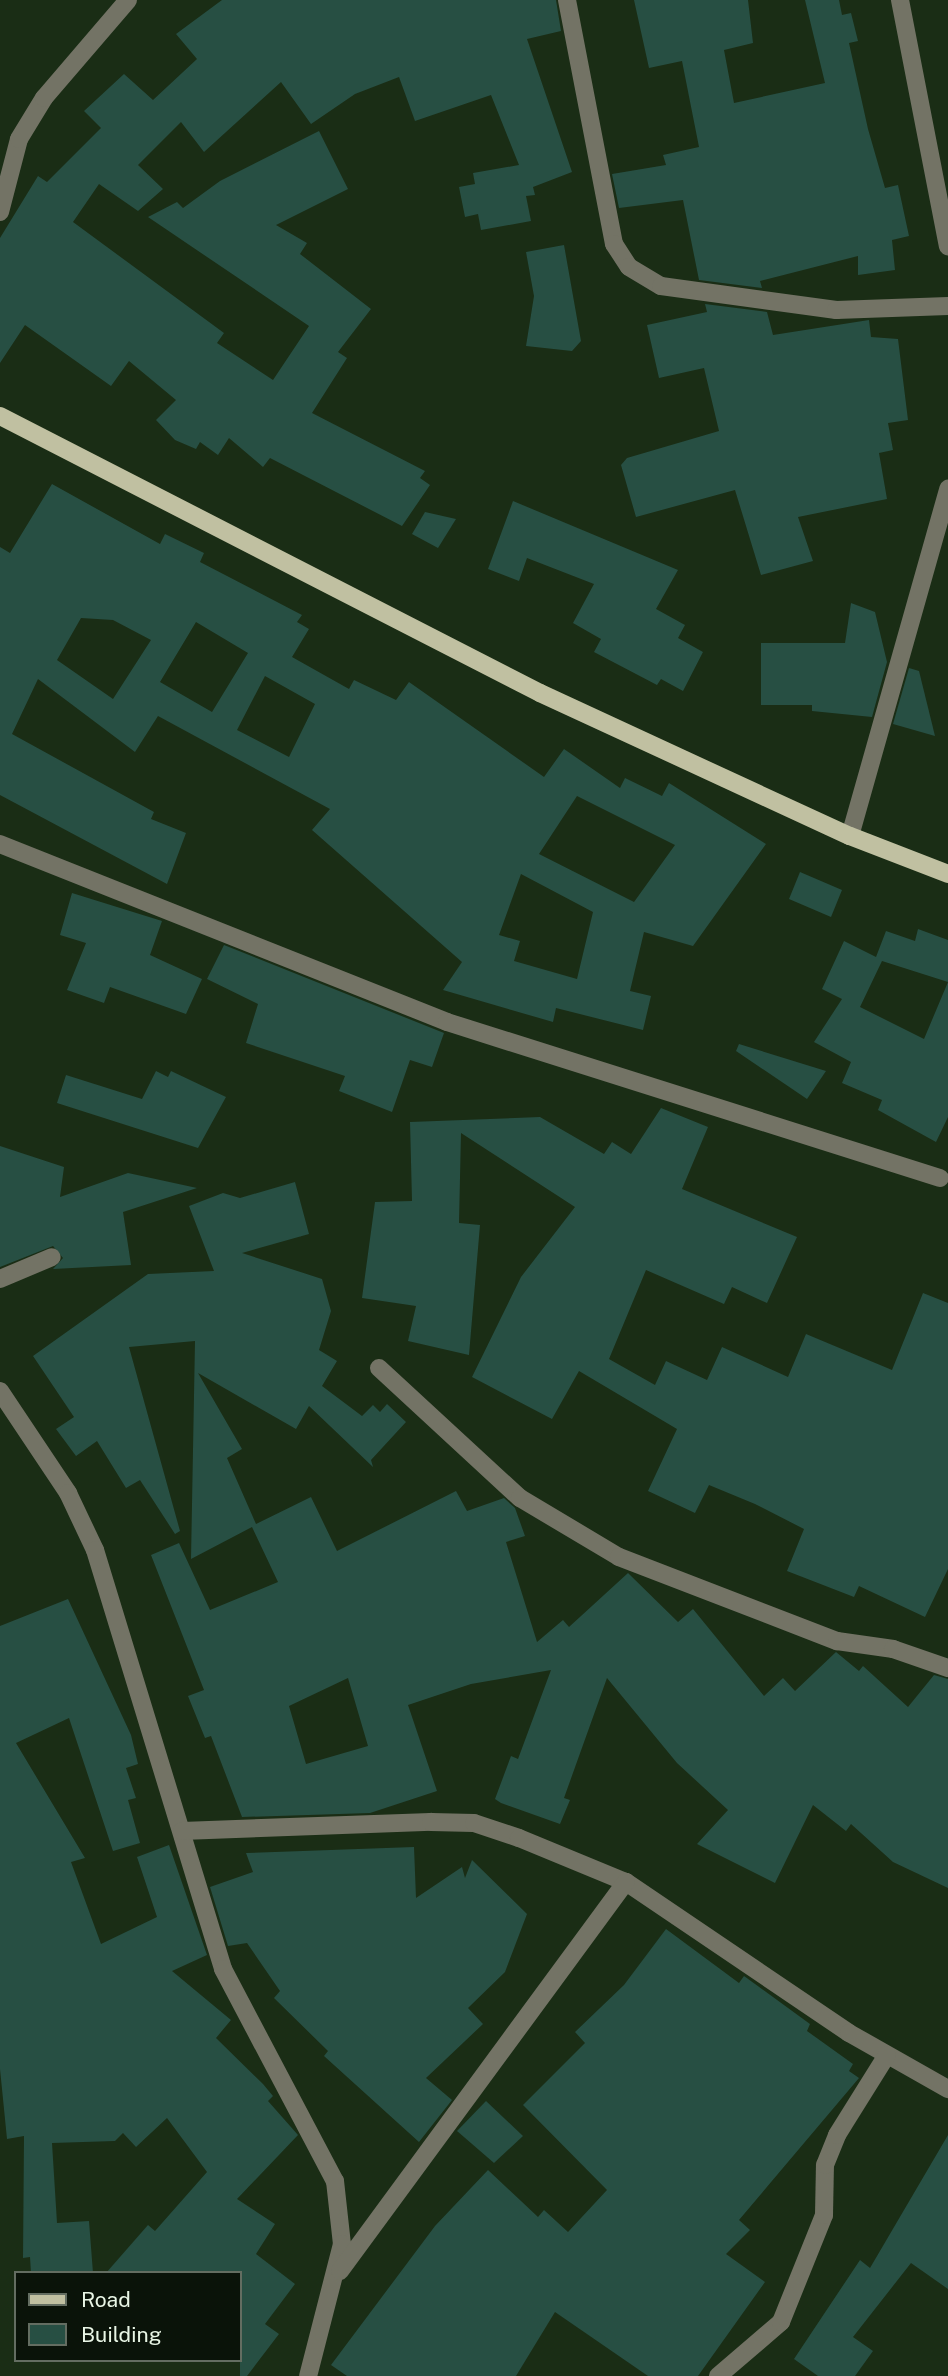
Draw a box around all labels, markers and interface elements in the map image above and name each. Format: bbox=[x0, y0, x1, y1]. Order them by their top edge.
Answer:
legend bbox=[14, 2271, 242, 2362]
text: Road bbox=[81, 2287, 131, 2312]
text: Building bbox=[81, 2322, 162, 2347]

